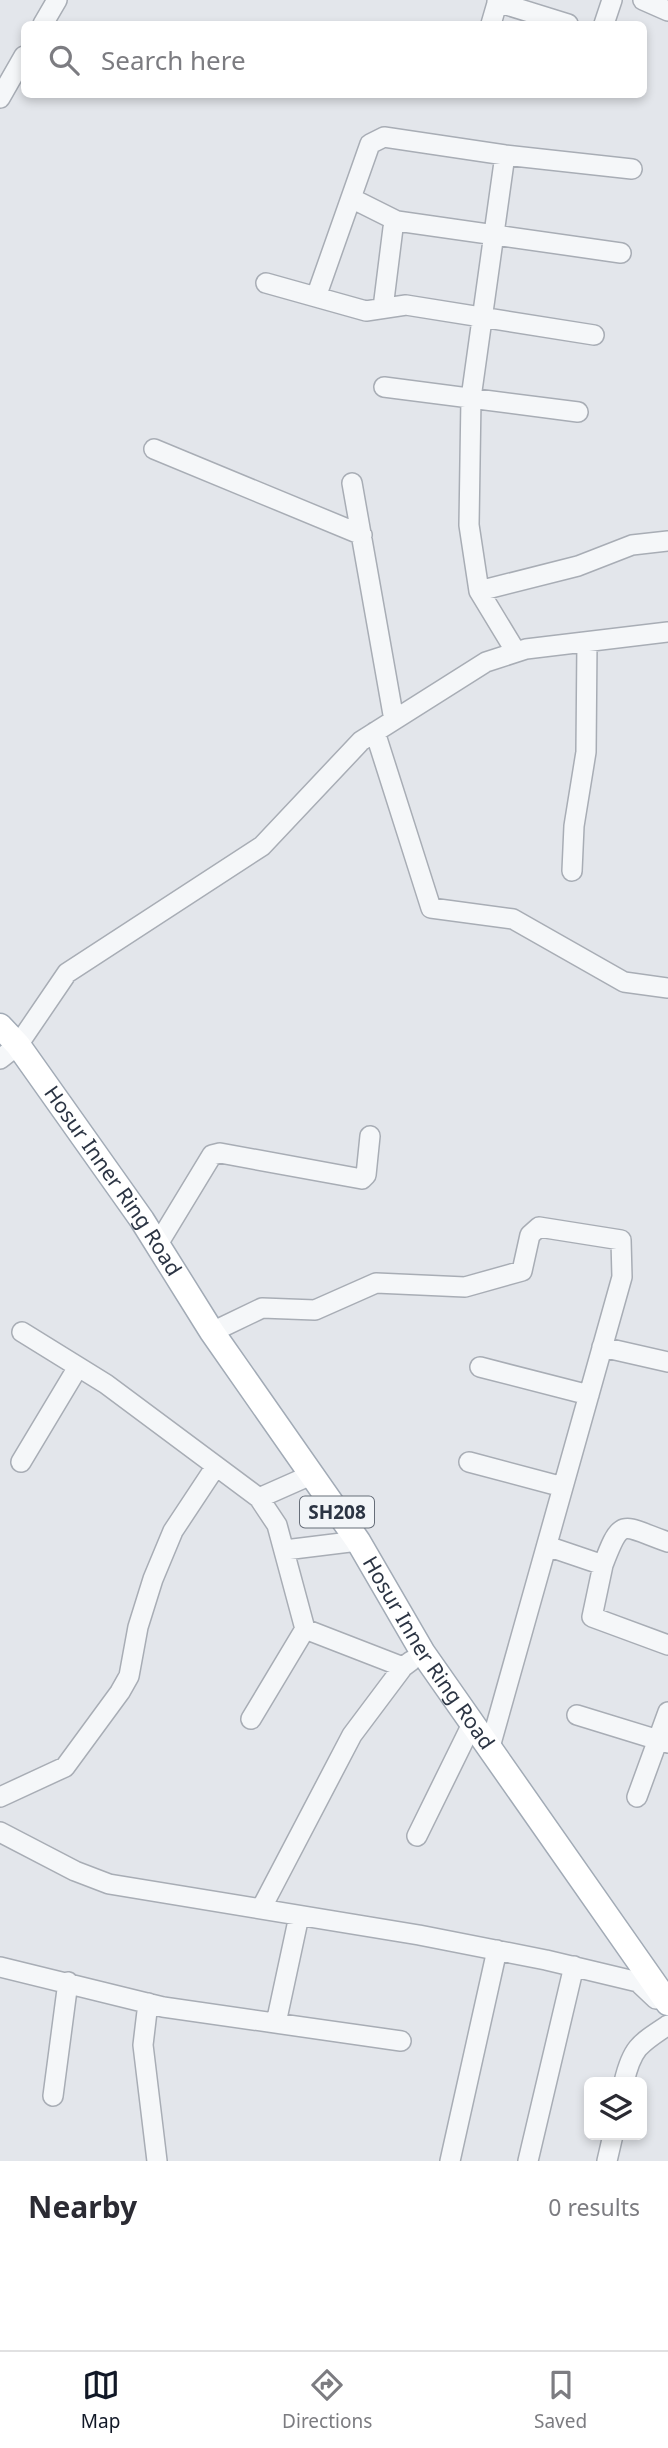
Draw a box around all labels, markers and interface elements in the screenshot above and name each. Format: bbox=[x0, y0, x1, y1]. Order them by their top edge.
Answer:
search box bbox=[21, 21, 647, 98]
icon: search bbox=[45, 41, 83, 79]
text: Search here bbox=[101, 42, 246, 78]
street label: Hosur Inner Ring Road bbox=[38, 1080, 189, 1281]
road number: SH208 bbox=[300, 1496, 374, 1528]
street label: Hosur Inner Ring Road bbox=[357, 1551, 501, 1755]
map controls bbox=[584, 2077, 647, 2140]
button: layers bbox=[584, 2077, 647, 2140]
text: Nearby bbox=[28, 2186, 137, 2227]
text: 0 results bbox=[548, 2191, 640, 2223]
tab: Map bbox=[81, 2366, 120, 2434]
tab: Directions bbox=[282, 2366, 372, 2434]
tab: Saved bbox=[534, 2366, 587, 2434]

